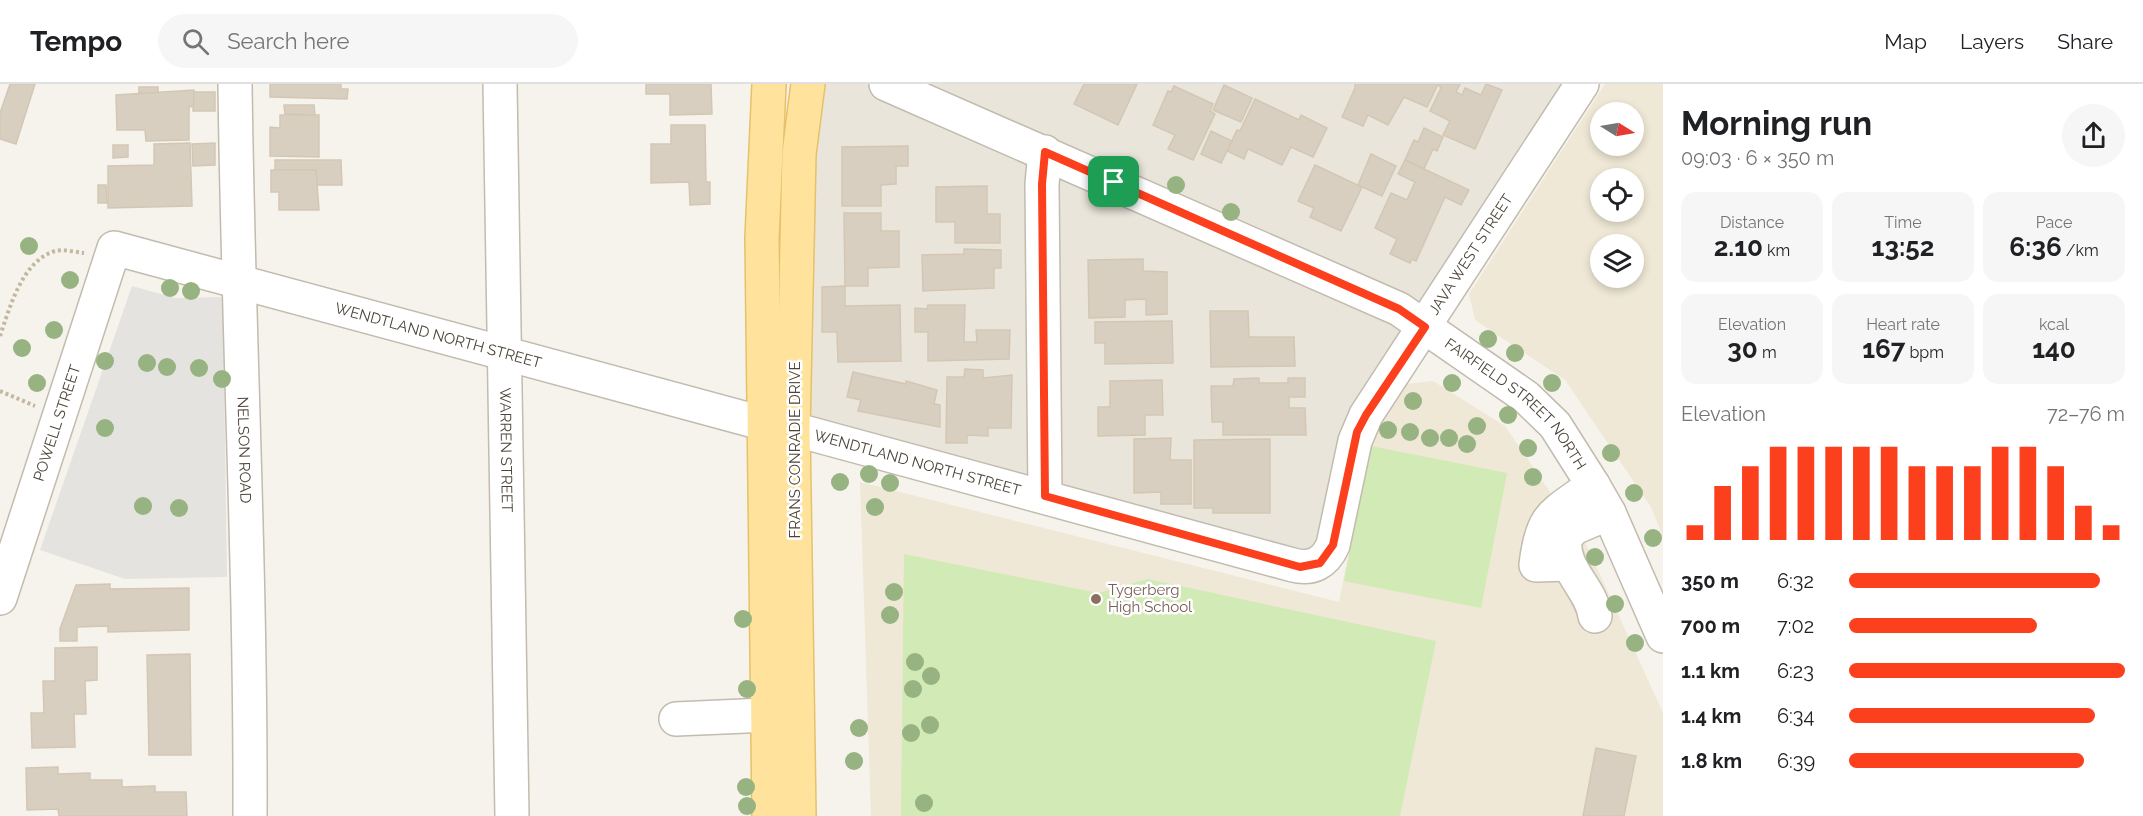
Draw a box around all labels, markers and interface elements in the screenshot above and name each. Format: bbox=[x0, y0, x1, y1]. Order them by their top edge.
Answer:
search box bbox=[158, 14, 578, 68]
text: Tempo bbox=[30, 25, 122, 58]
icon: search bbox=[179, 25, 212, 58]
text: Search here bbox=[227, 28, 349, 54]
text: Map bbox=[1884, 29, 1927, 54]
text: Layers bbox=[1960, 29, 2024, 54]
text: Share bbox=[2057, 29, 2113, 54]
north arrow bbox=[1590, 102, 1644, 156]
map controls bbox=[1590, 102, 1644, 288]
text: Morning run bbox=[1681, 104, 1872, 143]
button: share bbox=[2062, 104, 2125, 167]
text: 09:03 · 6 × 350 m bbox=[1681, 146, 1834, 170]
pin bbox=[1088, 156, 1139, 207]
icon: arrive bbox=[1097, 165, 1130, 198]
button: locate bbox=[1590, 168, 1644, 222]
street label: JAVA WEST STREET bbox=[1425, 191, 1517, 318]
text: Distance bbox=[1720, 213, 1784, 232]
text: Time bbox=[1884, 213, 1922, 232]
text: Pace bbox=[2036, 213, 2072, 232]
text: 2.10 bbox=[1714, 232, 1763, 262]
text: 13:52 bbox=[1872, 232, 1934, 262]
text: 6:36 bbox=[2009, 232, 2062, 262]
button: layers bbox=[1590, 234, 1644, 288]
text: km bbox=[1763, 241, 1790, 260]
text: /km bbox=[2062, 241, 2099, 260]
street label: WENDTLAND NORTH STREET bbox=[333, 299, 544, 372]
text: Elevation bbox=[1718, 315, 1786, 334]
text: Heart rate bbox=[1866, 315, 1940, 334]
text: kcal bbox=[2039, 315, 2069, 334]
street label: FAIRFIELD STREET NORTH bbox=[1441, 334, 1590, 473]
text: 30 bbox=[1727, 334, 1758, 364]
text: 167 bbox=[1862, 334, 1905, 364]
text: 140 bbox=[2032, 334, 2076, 364]
text: m bbox=[1758, 343, 1777, 362]
text: bpm bbox=[1905, 343, 1944, 362]
street label: FRANS CONRADIE DRIVE bbox=[786, 361, 804, 539]
street label: POWELL STREET bbox=[30, 363, 84, 484]
street label: WARREN STREET bbox=[496, 388, 516, 512]
street label: NELSON ROAD bbox=[233, 396, 254, 504]
text: Elevation bbox=[1681, 402, 1766, 426]
text: 72–76 m bbox=[2047, 402, 2125, 426]
street label: WENDTLAND NORTH STREET bbox=[812, 426, 1023, 500]
text: 350 m bbox=[1681, 569, 1739, 593]
text: 6:32 bbox=[1777, 569, 1814, 593]
place label: Tygerberg High School bbox=[1108, 581, 1193, 616]
marker: Tygerberg High School bbox=[1089, 592, 1103, 606]
text: 700 m bbox=[1681, 614, 1740, 638]
text: 7:02 bbox=[1777, 614, 1814, 638]
text: 1.1 km bbox=[1681, 659, 1740, 683]
text: 6:23 bbox=[1777, 659, 1814, 683]
text: 1.4 km bbox=[1681, 704, 1741, 728]
text: 6:34 bbox=[1777, 704, 1814, 728]
text: 1.8 km bbox=[1681, 749, 1742, 773]
text: 6:39 bbox=[1777, 749, 1815, 773]

